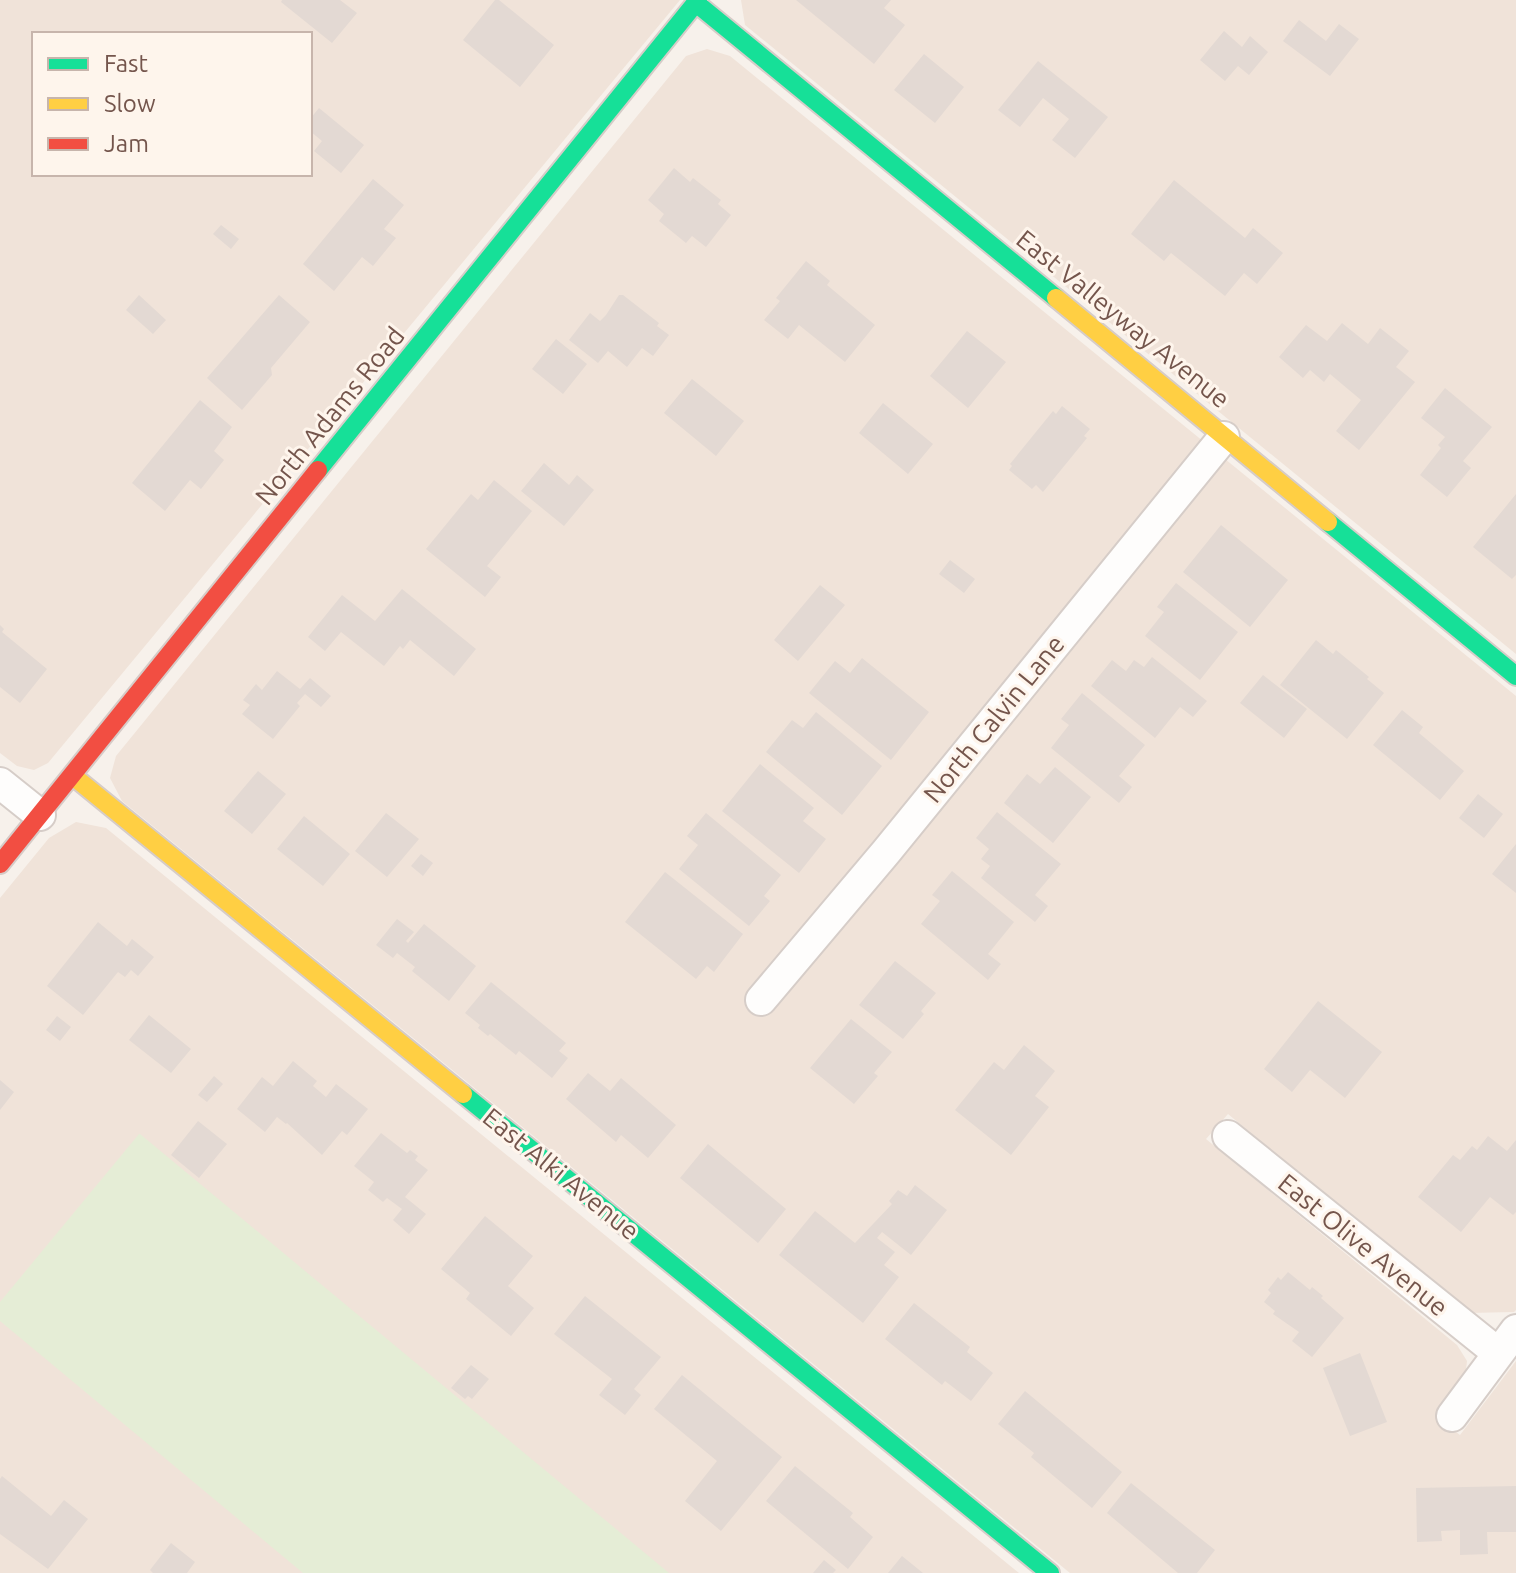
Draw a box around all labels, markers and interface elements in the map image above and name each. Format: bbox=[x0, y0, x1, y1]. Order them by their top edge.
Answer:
legend bbox=[32, 32, 312, 176]
text: Fast bbox=[104, 50, 148, 77]
text: Slow bbox=[104, 90, 156, 117]
text: Jam bbox=[104, 130, 149, 157]
street label: East Valleyway Avenue bbox=[1011, 224, 1236, 413]
street label: North Adams Road bbox=[249, 321, 410, 510]
street label: North Calvin Lane bbox=[917, 629, 1070, 808]
street label: East Alki Avenue bbox=[478, 1102, 645, 1245]
street label: East Olive Avenue bbox=[1273, 1168, 1454, 1322]

